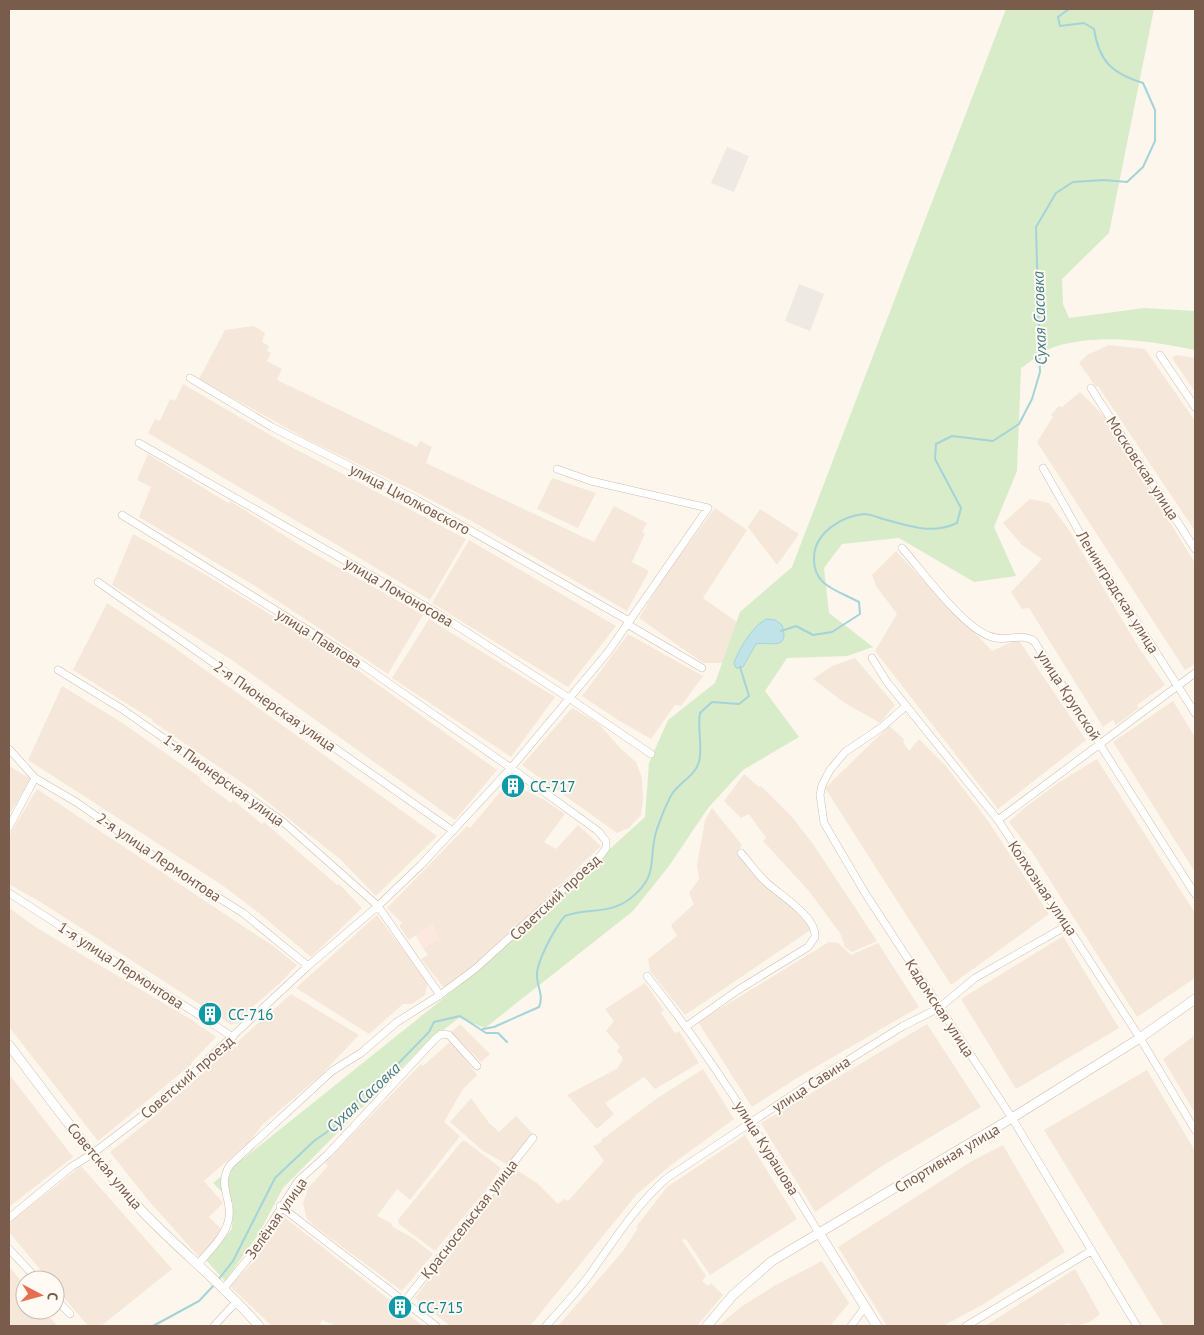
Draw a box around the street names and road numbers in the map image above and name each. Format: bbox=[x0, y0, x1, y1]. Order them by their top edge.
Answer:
street label: Московская улица bbox=[1102, 413, 1184, 523]
street label: улица Циолковского bbox=[346, 459, 474, 539]
street label: Ленинградская улица bbox=[1072, 526, 1163, 657]
street label: улица Ломоносова bbox=[341, 553, 457, 631]
street label: улица Павлова bbox=[273, 604, 365, 672]
street label: улица Крупской bbox=[1033, 646, 1105, 744]
street label: 2-я Пионерская улица bbox=[210, 657, 340, 755]
street label: 1-я Пионерская улица bbox=[160, 730, 288, 830]
street label: 2-я улица Лермонтова bbox=[93, 808, 225, 906]
street label: Колхозная улица bbox=[1004, 837, 1082, 939]
street label: Советский проезд bbox=[505, 850, 605, 944]
street label: 1-я улица Лермонтова bbox=[54, 917, 188, 1013]
street label: Кадомская улица bbox=[901, 955, 979, 1061]
street label: Советский проезд bbox=[136, 1031, 238, 1123]
street label: улица Савина bbox=[768, 1052, 854, 1116]
street label: улица Курашова bbox=[730, 1097, 804, 1199]
street label: Советская улица bbox=[63, 1119, 147, 1213]
street label: Спортивная улица bbox=[891, 1119, 1003, 1197]
street label: Красносельская улица bbox=[416, 1155, 522, 1283]
street label: Зелёная улица bbox=[241, 1173, 311, 1263]

